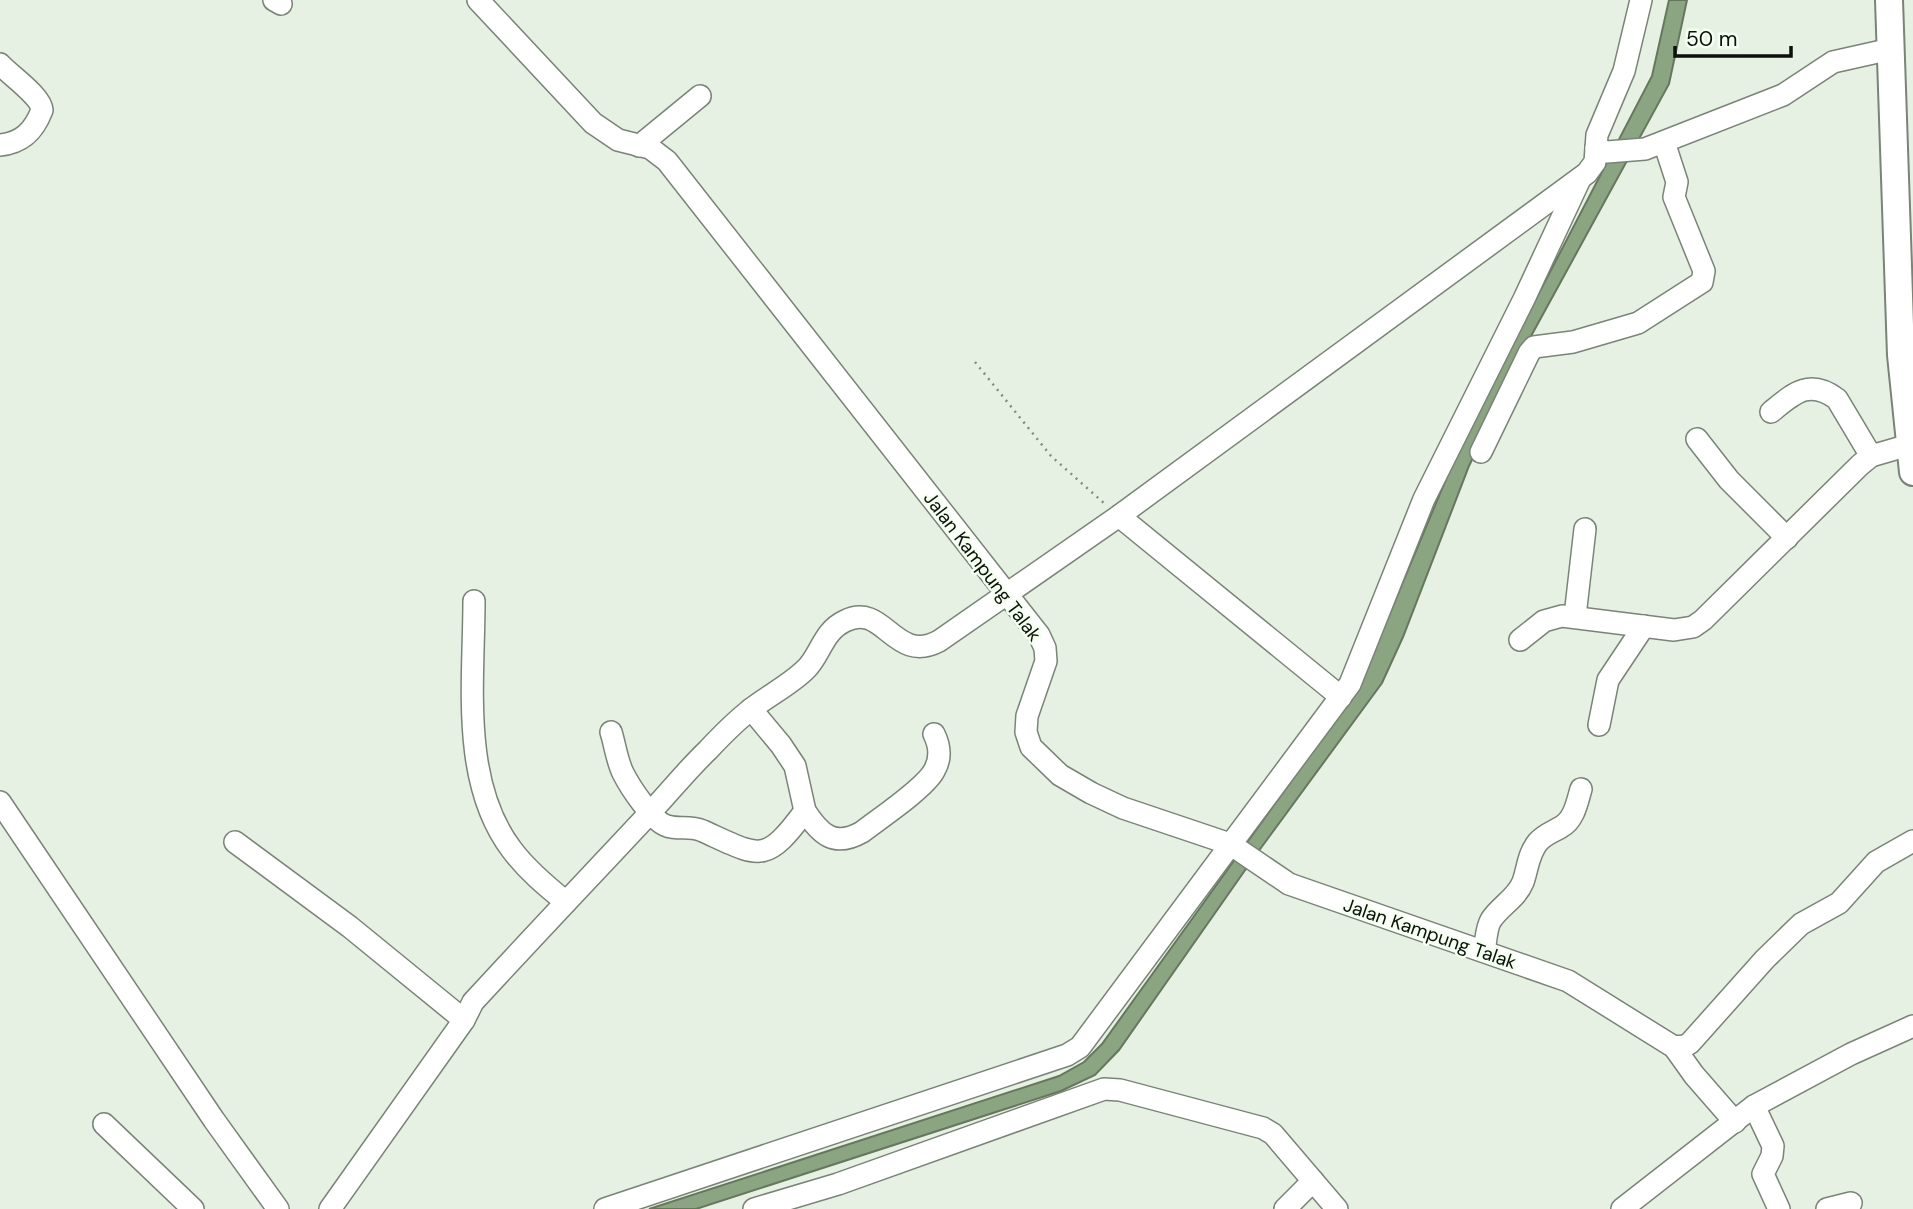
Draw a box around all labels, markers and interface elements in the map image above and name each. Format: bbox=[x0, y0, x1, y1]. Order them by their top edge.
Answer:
scale bar bbox=[1675, 14, 1790, 58]
text: 50 m bbox=[1686, 25, 1737, 53]
street label: Jalan Kampung Talak bbox=[918, 486, 1047, 647]
street label: Jalan Kampung Talak bbox=[1340, 892, 1520, 975]

